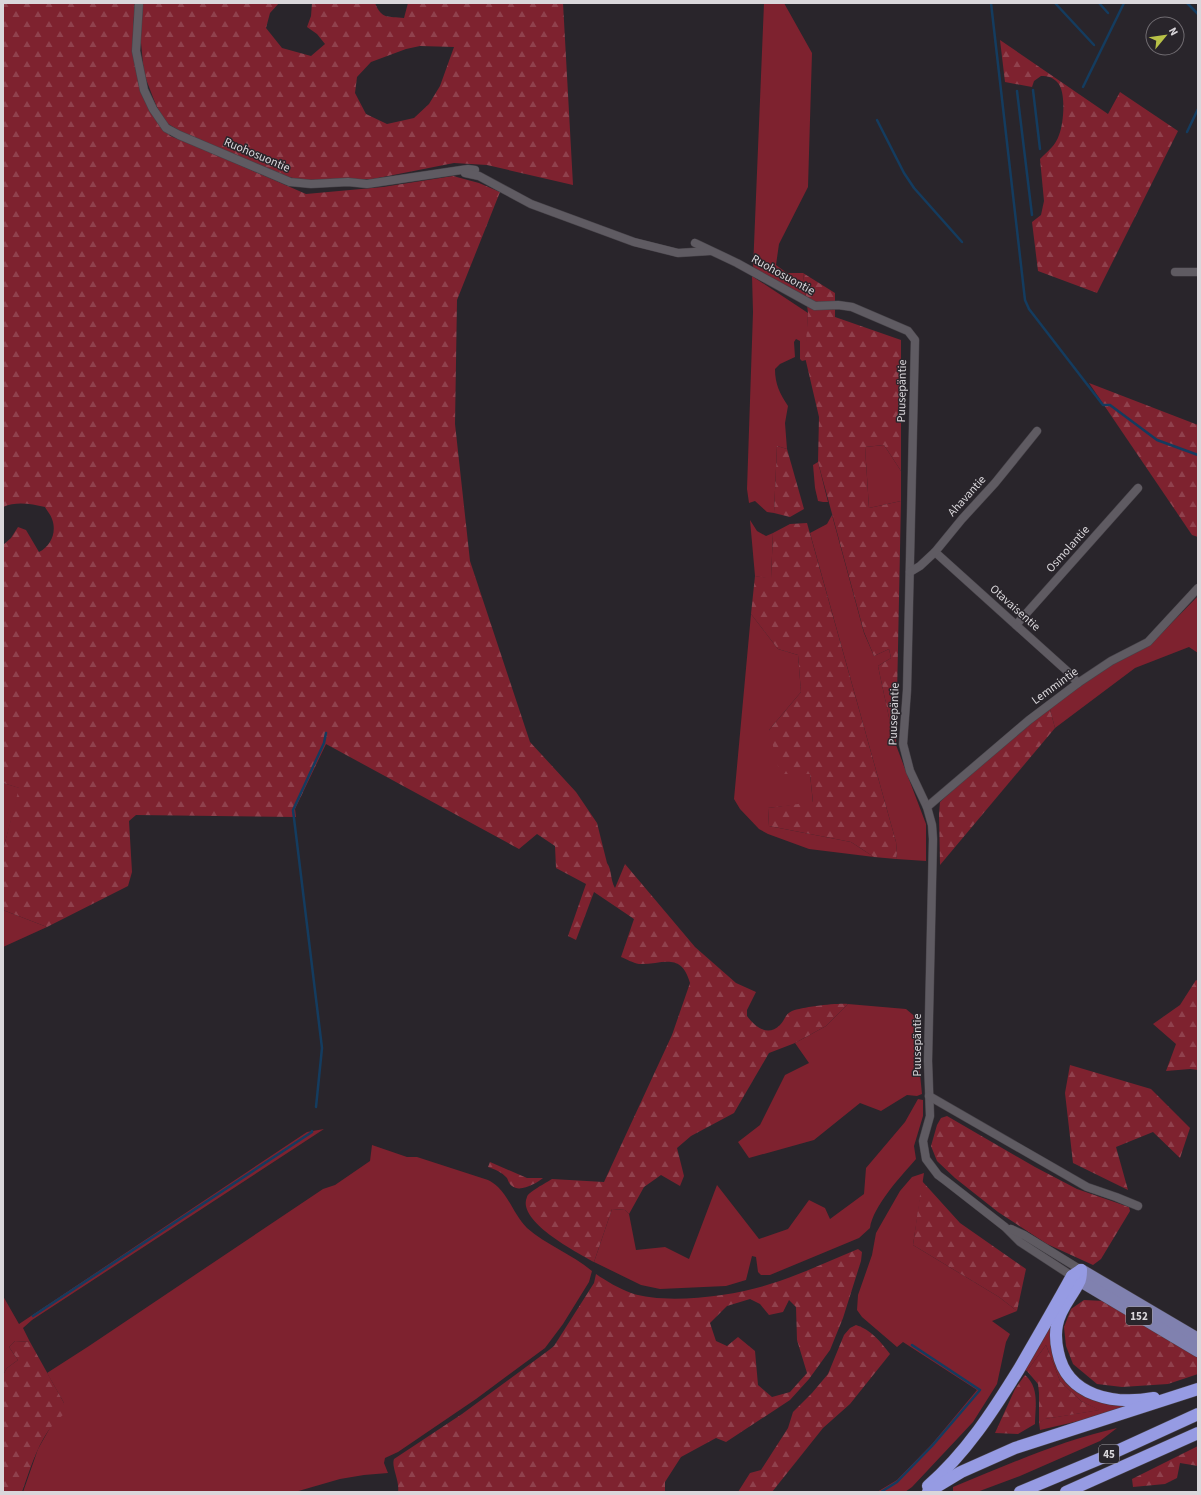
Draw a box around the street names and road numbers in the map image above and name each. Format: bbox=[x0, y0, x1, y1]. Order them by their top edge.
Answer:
street label: Ruohosuontie bbox=[221, 133, 293, 177]
street label: Ruohosuontie bbox=[748, 250, 818, 300]
street label: Puusepäntie bbox=[893, 359, 911, 423]
street label: Ahavantie bbox=[944, 472, 990, 520]
street label: Osmolantie bbox=[1042, 522, 1094, 576]
street label: Otavaisentie bbox=[986, 581, 1044, 635]
street label: Lemmintie bbox=[1028, 663, 1082, 709]
street label: Puusepäntie bbox=[884, 682, 904, 746]
street label: Puusepäntie bbox=[909, 1014, 926, 1076]
road number: 152 bbox=[1126, 1307, 1152, 1325]
road number: 45 bbox=[1099, 1445, 1119, 1463]

